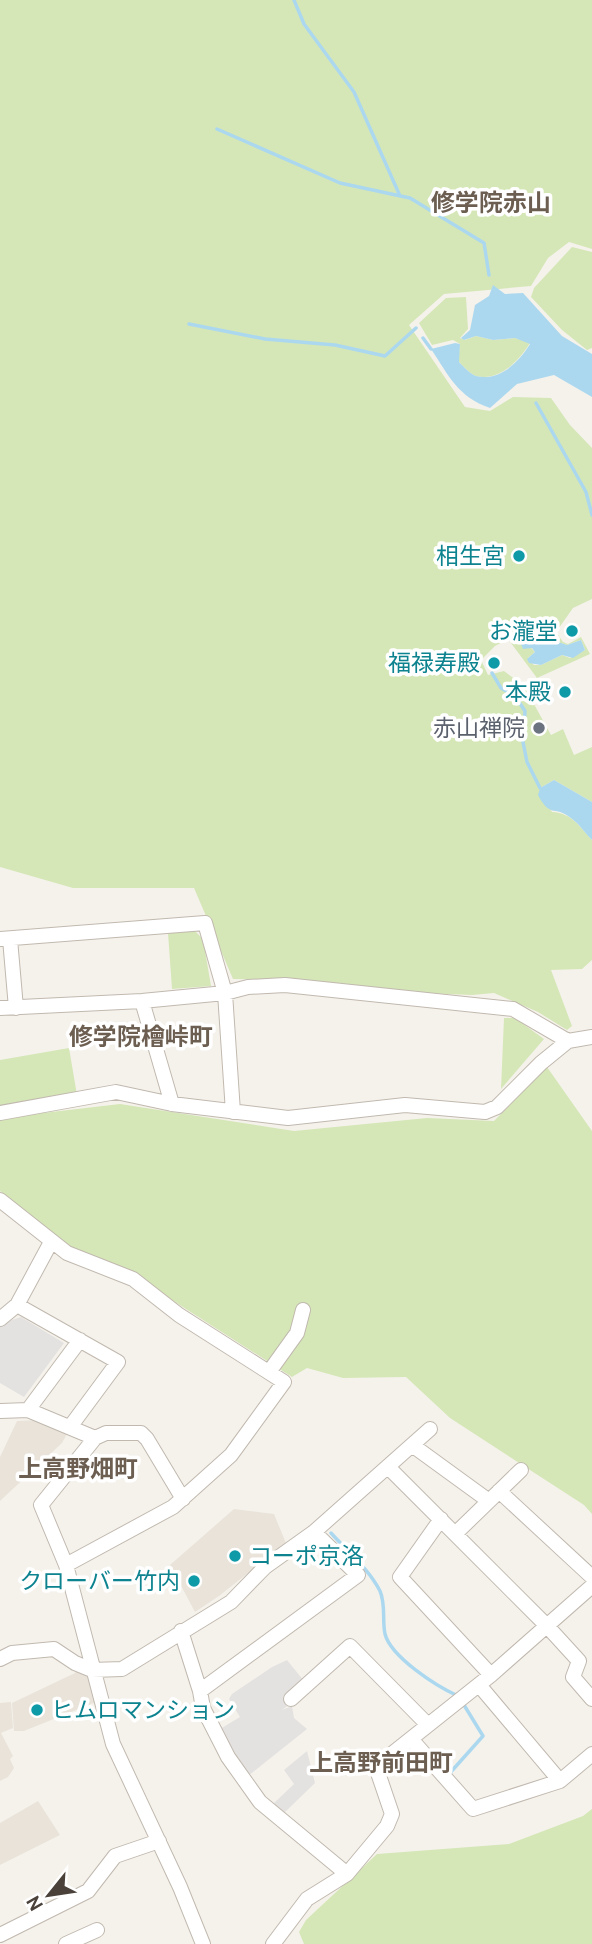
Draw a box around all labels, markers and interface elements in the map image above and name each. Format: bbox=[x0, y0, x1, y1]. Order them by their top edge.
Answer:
district label: 修学院赤山 bbox=[431, 188, 551, 217]
place label: 相生宮 bbox=[436, 542, 505, 570]
marker: 相生宮 bbox=[511, 548, 527, 564]
place label: お瀧堂 bbox=[489, 617, 558, 645]
marker: お瀧堂 bbox=[564, 623, 580, 639]
place label: 福禄寿殿 bbox=[388, 649, 480, 677]
marker: 福禄寿殿 bbox=[486, 655, 502, 671]
place label: 本殿 bbox=[505, 678, 551, 706]
marker: 本殿 bbox=[557, 684, 573, 700]
place label: 赤山禅院 bbox=[433, 714, 525, 742]
marker: 赤山禅院 bbox=[531, 720, 547, 736]
district label: 修学院檜峠町 bbox=[69, 1022, 213, 1051]
district label: 上高野畑町 bbox=[18, 1454, 138, 1483]
place label: コーポ京洛 bbox=[249, 1542, 364, 1570]
marker: コーポ京洛 bbox=[227, 1548, 243, 1564]
place label: クローバー竹内 bbox=[19, 1567, 180, 1595]
marker: クローバー竹内 bbox=[186, 1573, 202, 1589]
place label: ヒムロマンション bbox=[51, 1696, 235, 1724]
marker: ヒムロマンション bbox=[29, 1702, 45, 1718]
district label: 上高野前田町 bbox=[309, 1748, 453, 1777]
north arrow bbox=[14, 1860, 84, 1930]
text: N bbox=[21, 1892, 48, 1915]

